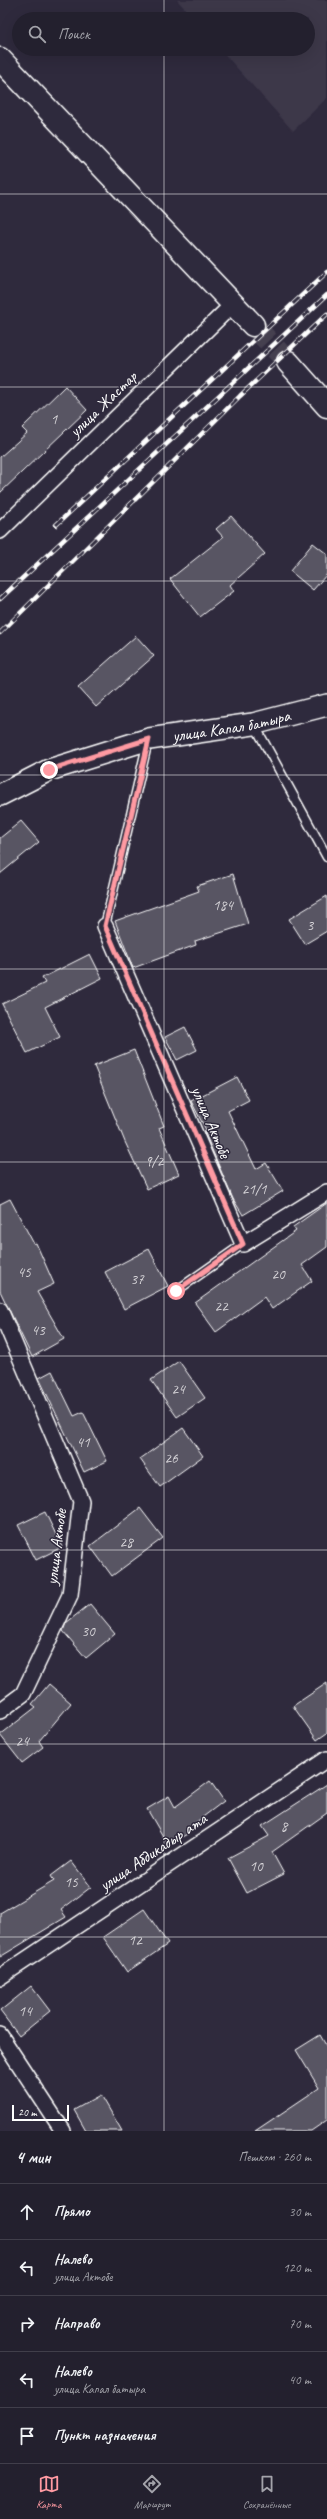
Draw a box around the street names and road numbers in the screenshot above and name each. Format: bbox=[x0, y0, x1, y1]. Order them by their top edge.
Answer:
street label: улица Жастар bbox=[64, 365, 143, 442]
street label: улица Капал батыра bbox=[170, 704, 294, 746]
street label: улица Актобе bbox=[186, 1082, 236, 1163]
street label: улица Актобе bbox=[41, 1506, 71, 1587]
street label: улица Абдикадыр ата bbox=[94, 1808, 212, 1896]

